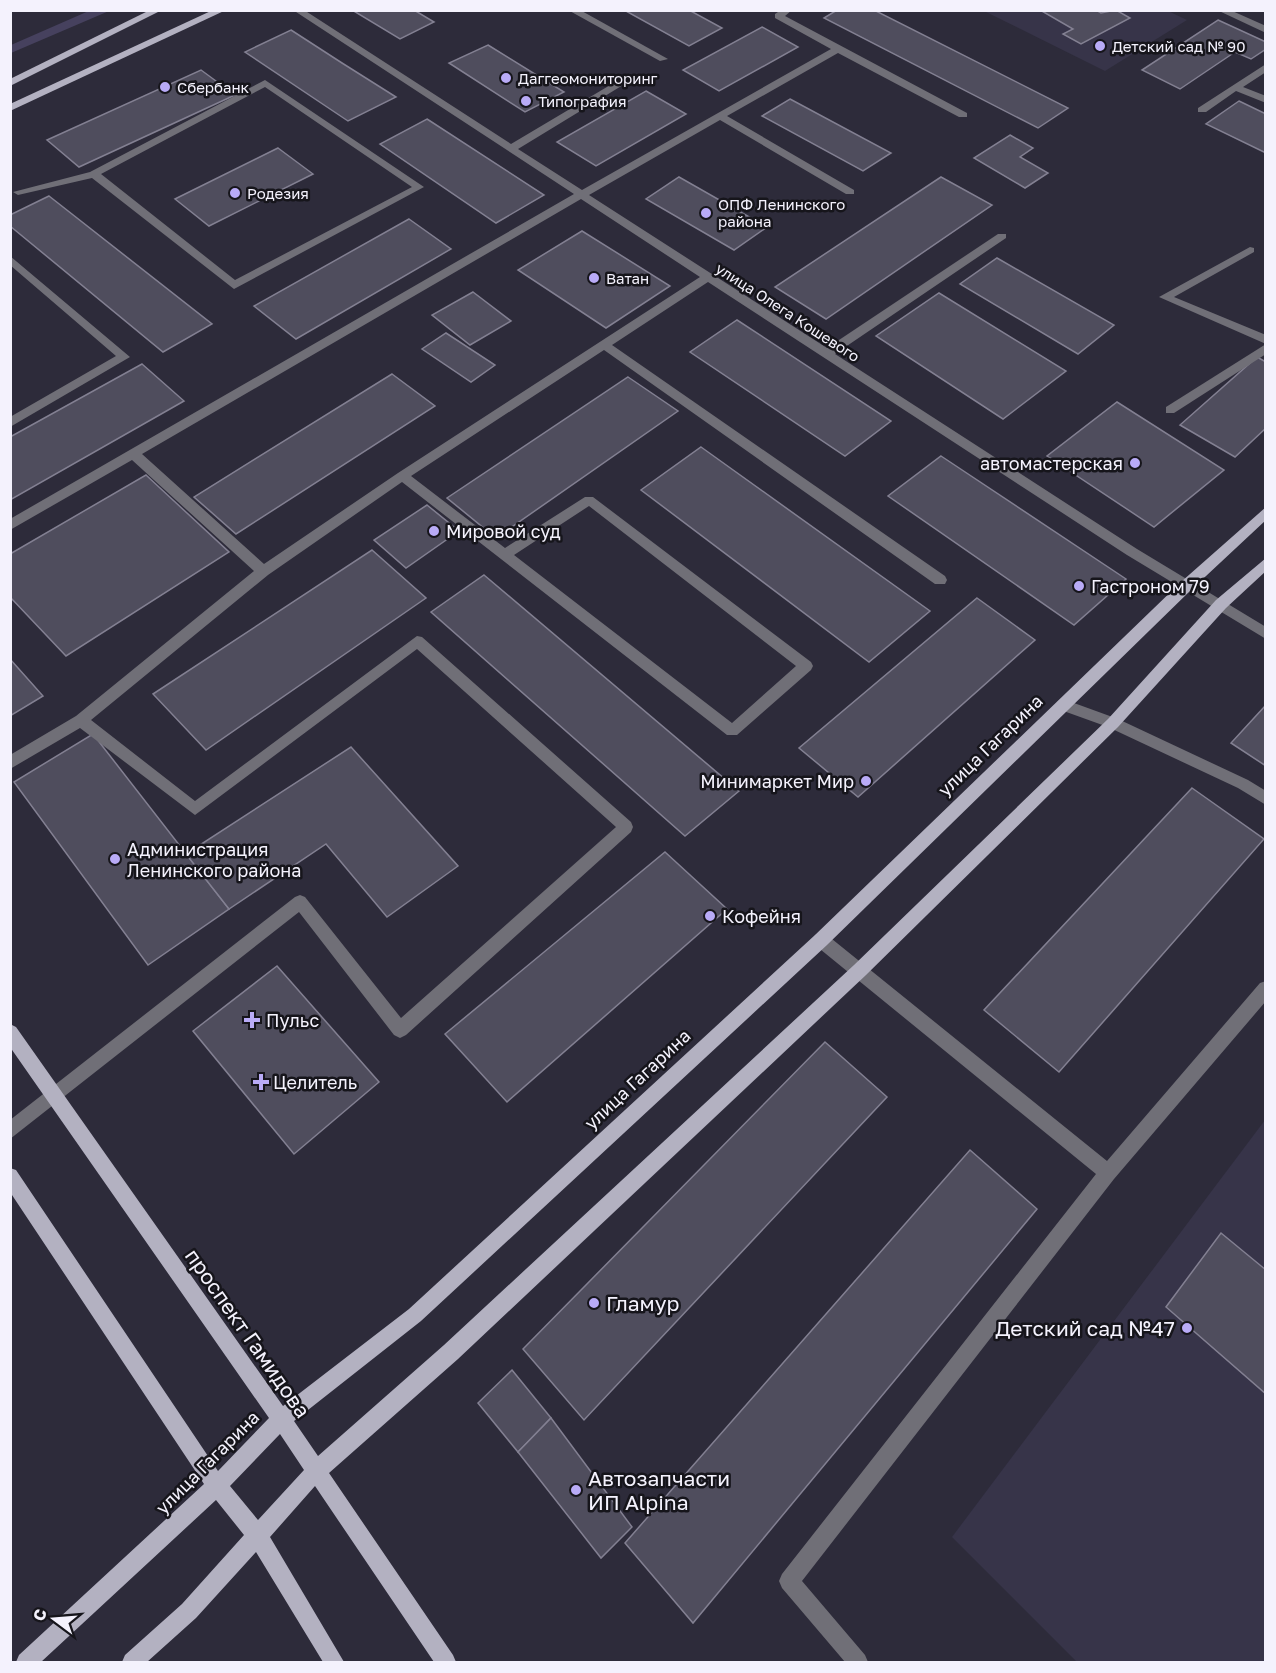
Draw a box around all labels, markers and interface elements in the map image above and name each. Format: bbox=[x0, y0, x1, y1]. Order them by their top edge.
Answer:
place label: Детский сад № 90 bbox=[1112, 37, 1245, 55]
marker: Детский сад № 90 bbox=[1093, 39, 1107, 53]
place label: Даггеомониторинг bbox=[518, 69, 658, 87]
marker: Даггеомониторинг bbox=[499, 71, 513, 85]
place label: Сбербанк bbox=[177, 78, 250, 96]
marker: Сбербанк bbox=[158, 80, 172, 94]
place label: Типография bbox=[538, 92, 627, 110]
marker: Типография bbox=[519, 94, 533, 108]
place label: Родезия bbox=[247, 184, 309, 202]
marker: Родезия bbox=[228, 186, 242, 200]
place label: ОПФ Ленинского района bbox=[718, 195, 845, 230]
marker: ОПФ Ленинского района bbox=[699, 206, 713, 220]
street label: улица Олега Кошевого bbox=[713, 259, 863, 365]
place label: Ватан bbox=[606, 269, 649, 287]
marker: Ватан bbox=[587, 271, 601, 285]
place label: автомастерская bbox=[980, 452, 1123, 474]
marker: автомастерская bbox=[1128, 456, 1142, 470]
place label: Мировой суд bbox=[446, 520, 561, 542]
marker: Мировой суд bbox=[427, 524, 441, 538]
place label: Гастроном 79 bbox=[1091, 575, 1210, 597]
marker: Гастроном 79 bbox=[1072, 579, 1086, 593]
street label: улица Гагарина bbox=[933, 690, 1047, 800]
place label: Минимаркет Мир bbox=[700, 770, 854, 792]
marker: Минимаркет Мир bbox=[859, 774, 873, 788]
place label: Администрация Ленинского района bbox=[127, 838, 301, 881]
marker: Администрация Ленинского района bbox=[108, 852, 122, 866]
place label: Кофейня bbox=[722, 905, 801, 927]
marker: Кофейня bbox=[703, 909, 717, 923]
place label: Пульс bbox=[266, 1009, 319, 1031]
marker: Пульс bbox=[243, 1011, 261, 1029]
street label: улица Гагарина bbox=[579, 1024, 695, 1134]
place label: Целитель bbox=[273, 1071, 357, 1093]
marker: Целитель bbox=[254, 1075, 268, 1089]
street label: проспект Гамидова bbox=[180, 1243, 316, 1423]
place label: Гламур bbox=[606, 1290, 679, 1316]
marker: Гламур bbox=[587, 1296, 601, 1310]
place label: Детский сад №47 bbox=[995, 1315, 1175, 1341]
marker: Детский сад №47 bbox=[1180, 1321, 1194, 1335]
street label: улица Гагарина bbox=[151, 1406, 263, 1518]
place label: Автозапчасти ИП Alpina bbox=[588, 1465, 730, 1515]
marker: Автозапчасти ИП Alpina bbox=[569, 1483, 583, 1497]
north arrow bbox=[24, 1589, 84, 1649]
text: С bbox=[28, 1607, 51, 1623]

